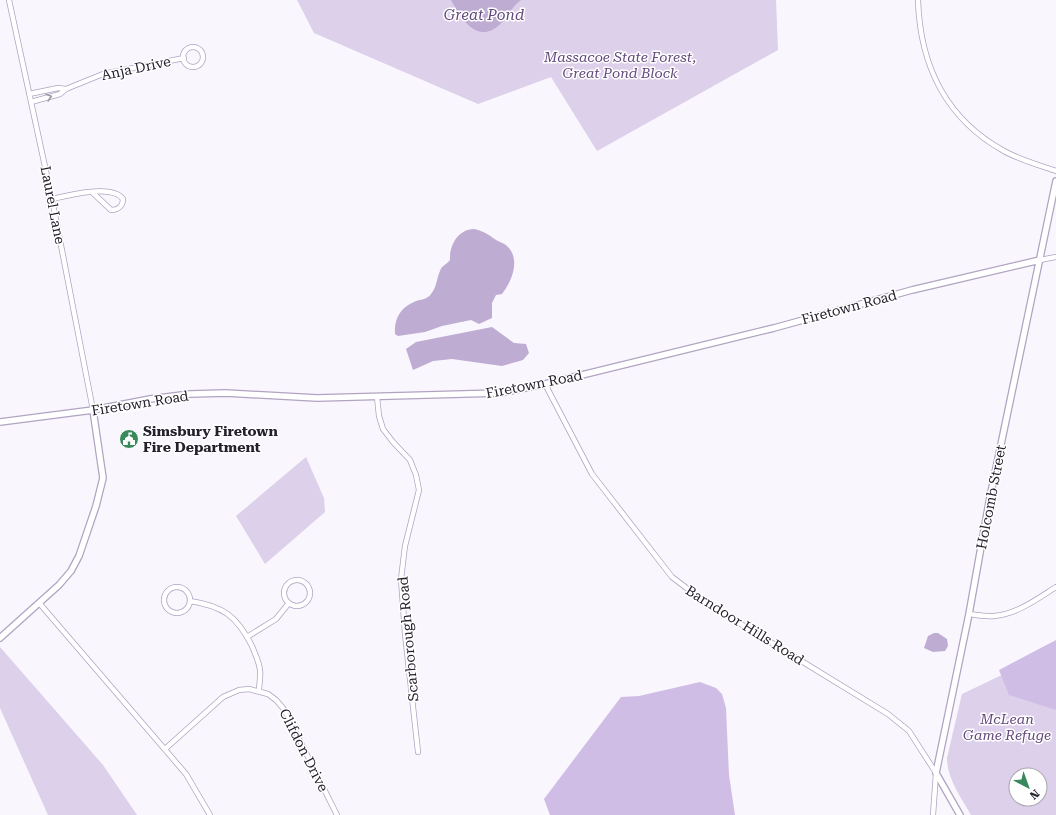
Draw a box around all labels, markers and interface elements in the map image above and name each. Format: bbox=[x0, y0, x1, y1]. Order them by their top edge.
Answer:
water label: Great Pond bbox=[444, 6, 524, 24]
park label: Massacoe State Forest, Great Pond Block bbox=[543, 49, 696, 81]
street label: Anja Drive bbox=[100, 53, 172, 83]
one-way arrow bbox=[45, 93, 52, 102]
street label: Laurel Lane bbox=[38, 165, 68, 246]
street label: Firetown Road bbox=[800, 287, 898, 327]
street label: Firetown Road bbox=[484, 367, 584, 401]
street label: Firetown Road bbox=[90, 387, 190, 419]
place label: Simsbury Firetown Fire Department bbox=[143, 423, 278, 455]
public building icon: Simsbury Firetown Fire Department bbox=[118, 428, 140, 450]
street label: Holcomb Street bbox=[973, 443, 1009, 551]
street label: Scarborough Road bbox=[395, 576, 421, 702]
street label: Barndoor Hills Road bbox=[683, 582, 807, 668]
street label: Clifdon Drive bbox=[276, 706, 332, 794]
park label: McLean Game Refuge bbox=[963, 711, 1051, 743]
north arrow bbox=[1008, 767, 1048, 807]
text: N bbox=[1026, 786, 1042, 802]

